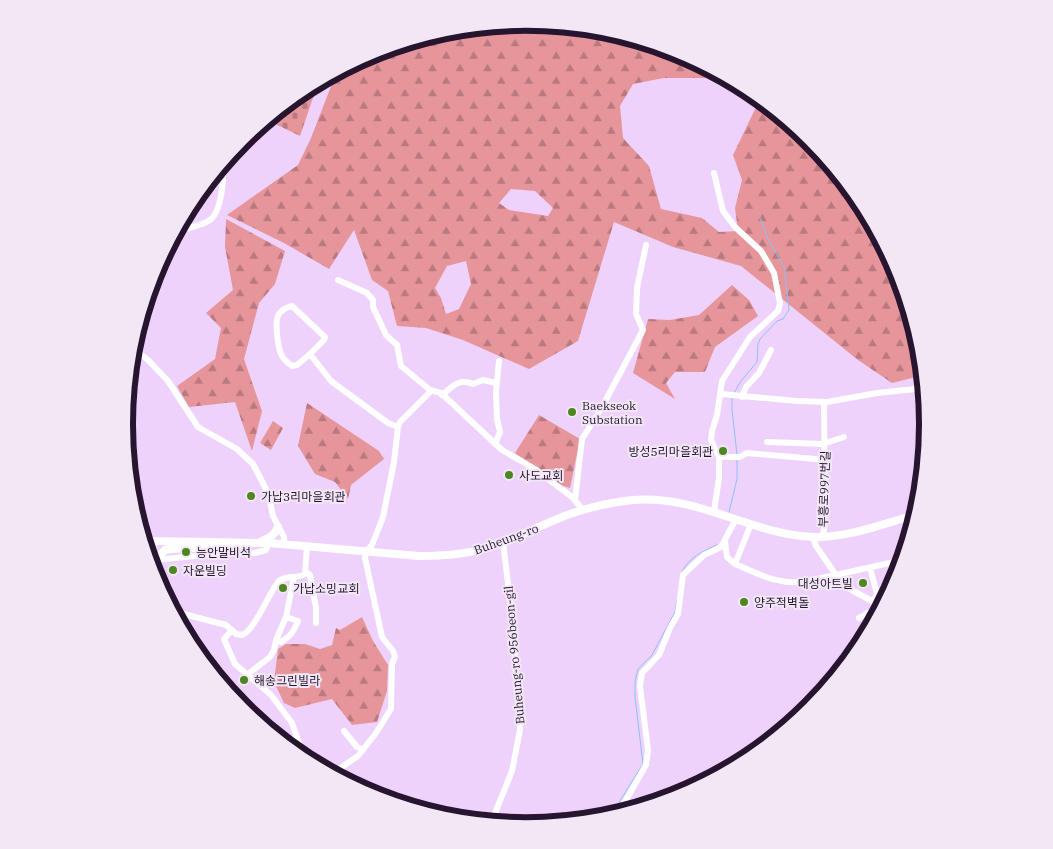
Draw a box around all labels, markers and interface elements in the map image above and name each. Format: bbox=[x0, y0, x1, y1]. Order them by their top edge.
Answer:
place label: Baekseok Substation bbox=[582, 398, 643, 427]
marker: Baekseok Substation bbox=[566, 406, 578, 418]
place label: 방성5리마을회관 bbox=[629, 444, 713, 459]
marker: 방성5리마을회관 bbox=[717, 445, 729, 457]
street label: 부흥로997번길 bbox=[815, 450, 833, 528]
place label: 사도교회 bbox=[519, 468, 563, 483]
marker: 사도교회 bbox=[503, 469, 515, 481]
place label: 가납3리마을회관 bbox=[261, 489, 345, 504]
marker: 가납3리마을회관 bbox=[245, 490, 257, 502]
street label: Buheung-ro bbox=[472, 520, 541, 558]
place label: 능안말비석 bbox=[196, 545, 251, 560]
marker: 능안말비석 bbox=[180, 546, 192, 558]
place label: 자운빌딩 bbox=[183, 563, 227, 578]
marker: 자운빌딩 bbox=[167, 564, 179, 576]
place label: 대성아트빌 bbox=[798, 576, 853, 591]
marker: 대성아트빌 bbox=[857, 577, 869, 589]
place label: 가납소밍교회 bbox=[293, 581, 359, 596]
marker: 가납소밍교회 bbox=[277, 582, 289, 594]
street label: Buheung-ro 956beon-gil bbox=[500, 585, 528, 725]
place label: 양주적벽돌 bbox=[754, 595, 809, 610]
marker: 양주적벽돌 bbox=[738, 596, 750, 608]
place label: 해송그린빌라 bbox=[254, 673, 320, 688]
marker: 해송그린빌라 bbox=[238, 674, 250, 686]

